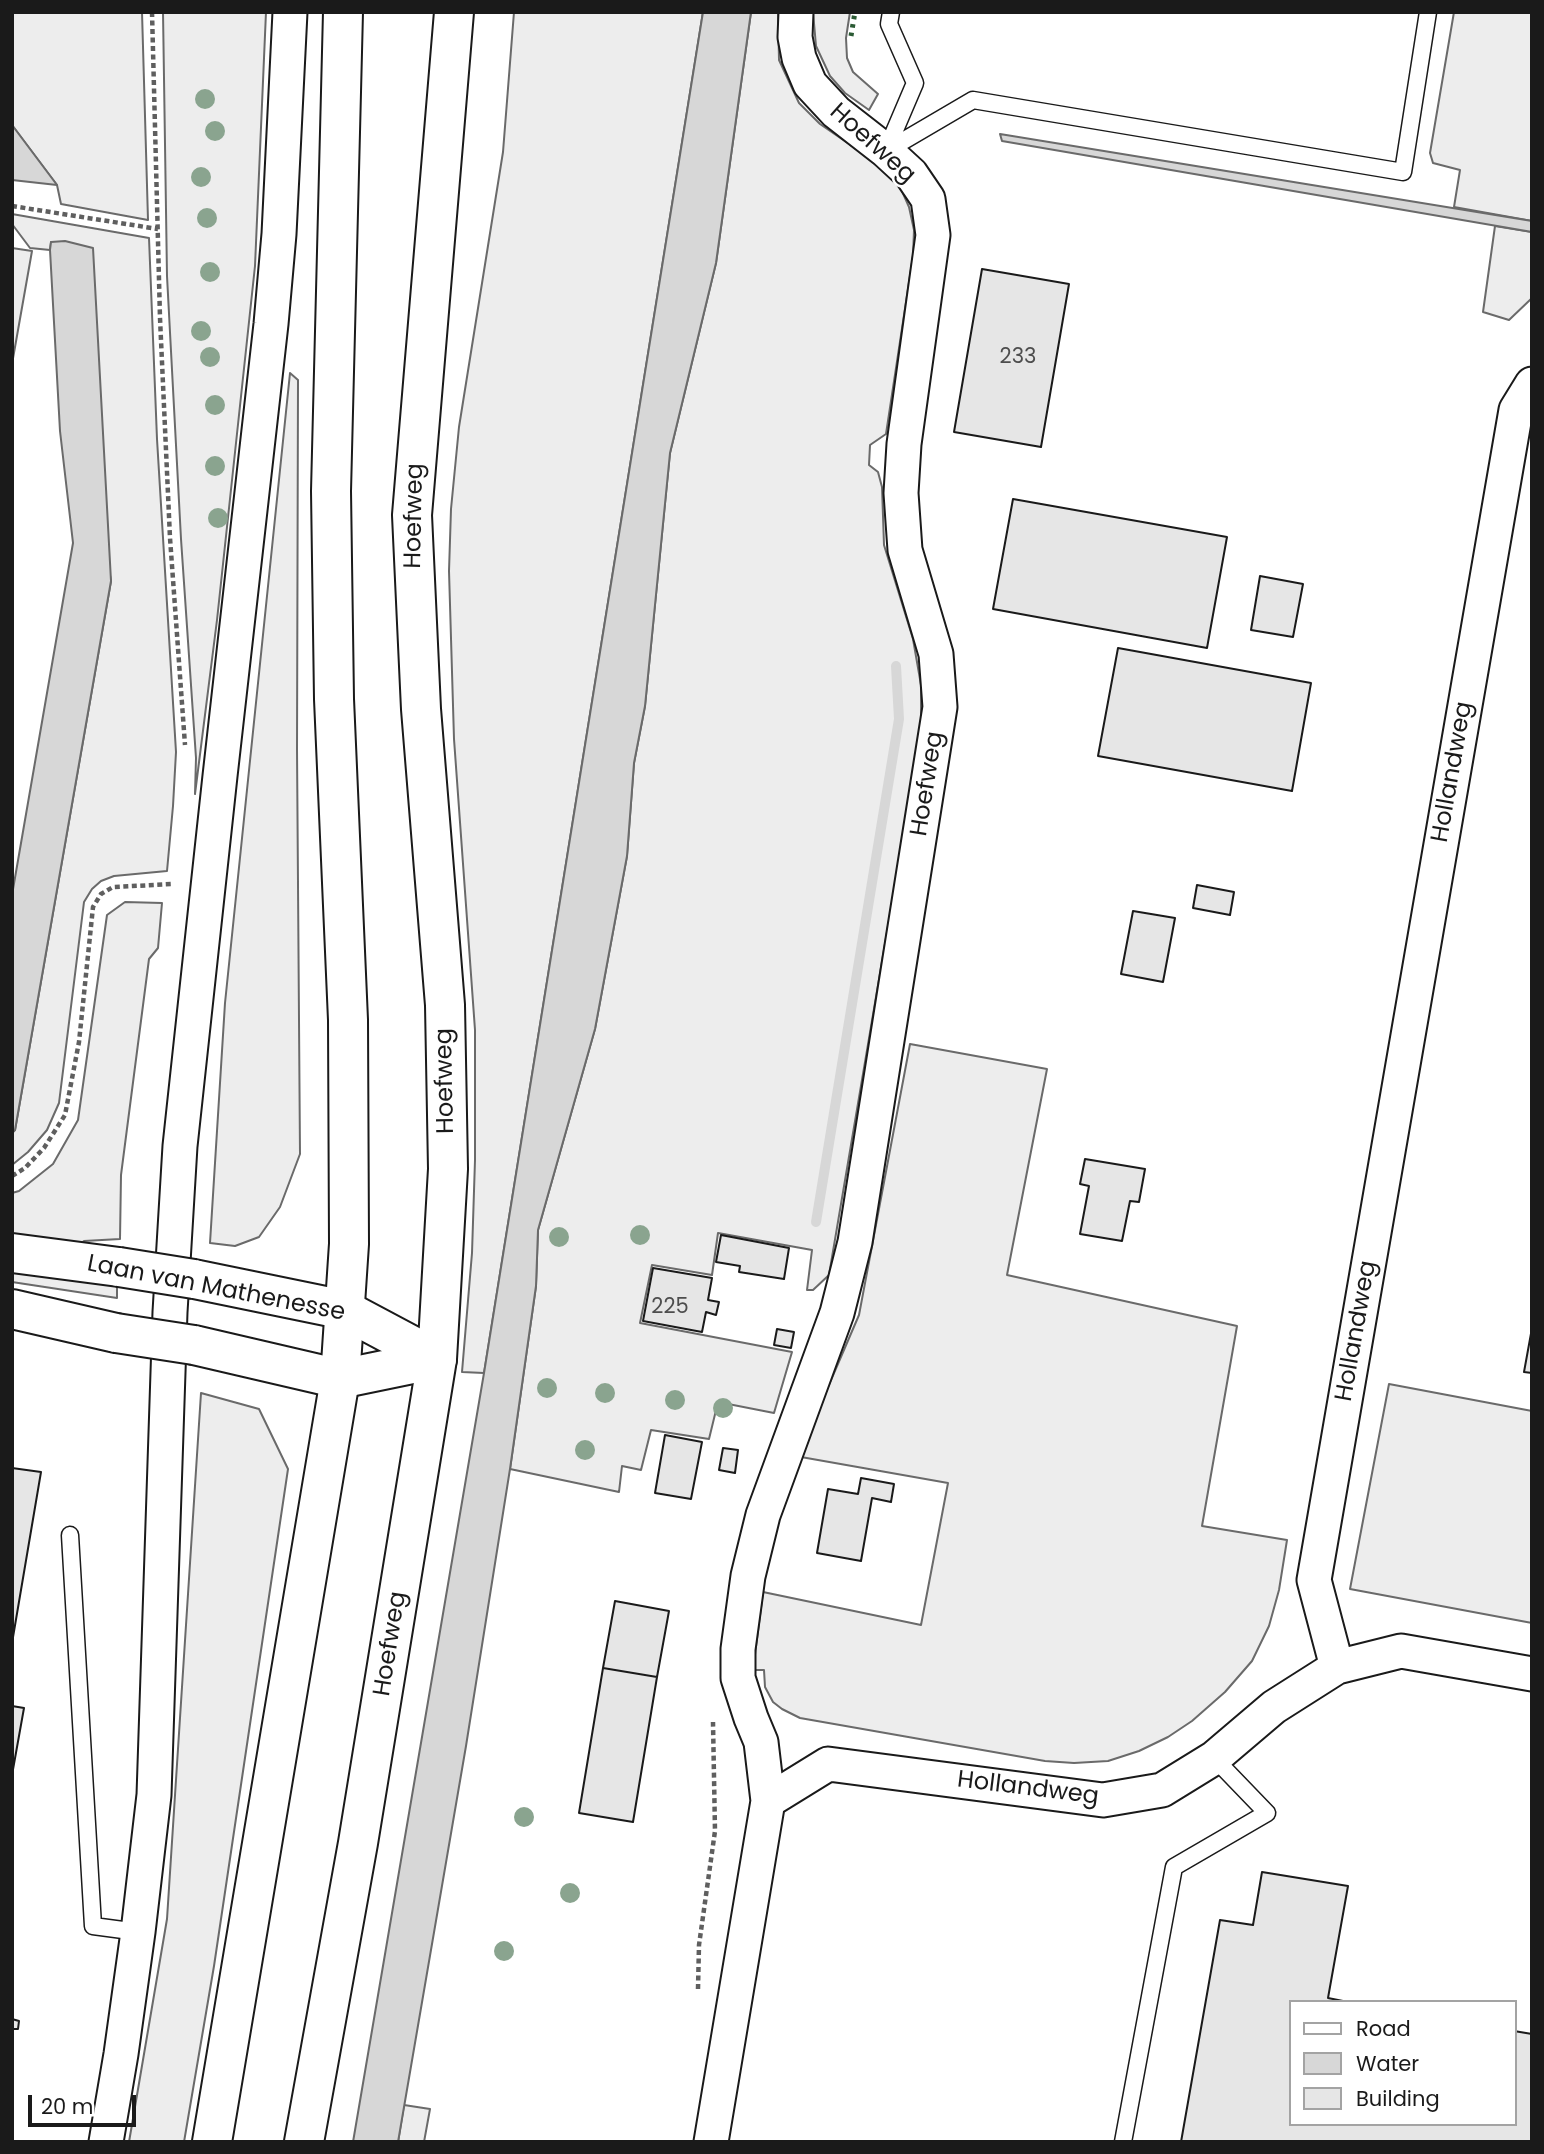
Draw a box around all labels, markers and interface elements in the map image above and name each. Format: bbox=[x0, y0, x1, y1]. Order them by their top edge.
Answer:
street label: Hoefweg bbox=[823, 98, 921, 190]
house number: 233 bbox=[1000, 345, 1036, 371]
street label: Hoefweg bbox=[400, 463, 430, 569]
street label: Hollandweg bbox=[1426, 699, 1480, 845]
street label: Hoefweg bbox=[906, 730, 950, 838]
street label: Hoefweg bbox=[431, 1028, 461, 1134]
street label: Laan van Mathenesse bbox=[85, 1250, 347, 1328]
street label: Hollandweg bbox=[1330, 1258, 1384, 1404]
house number: 225 bbox=[651, 1295, 689, 1321]
street label: Hoefweg bbox=[369, 1590, 413, 1698]
street label: Hollandweg bbox=[956, 1766, 1100, 1812]
legend bbox=[1288, 2000, 1516, 2126]
text: Road bbox=[1356, 2014, 1411, 2043]
text: Water bbox=[1356, 2049, 1419, 2078]
scale bar bbox=[32, 2080, 140, 2124]
text: Building bbox=[1356, 2084, 1440, 2113]
text: 20 m bbox=[41, 2092, 94, 2121]

